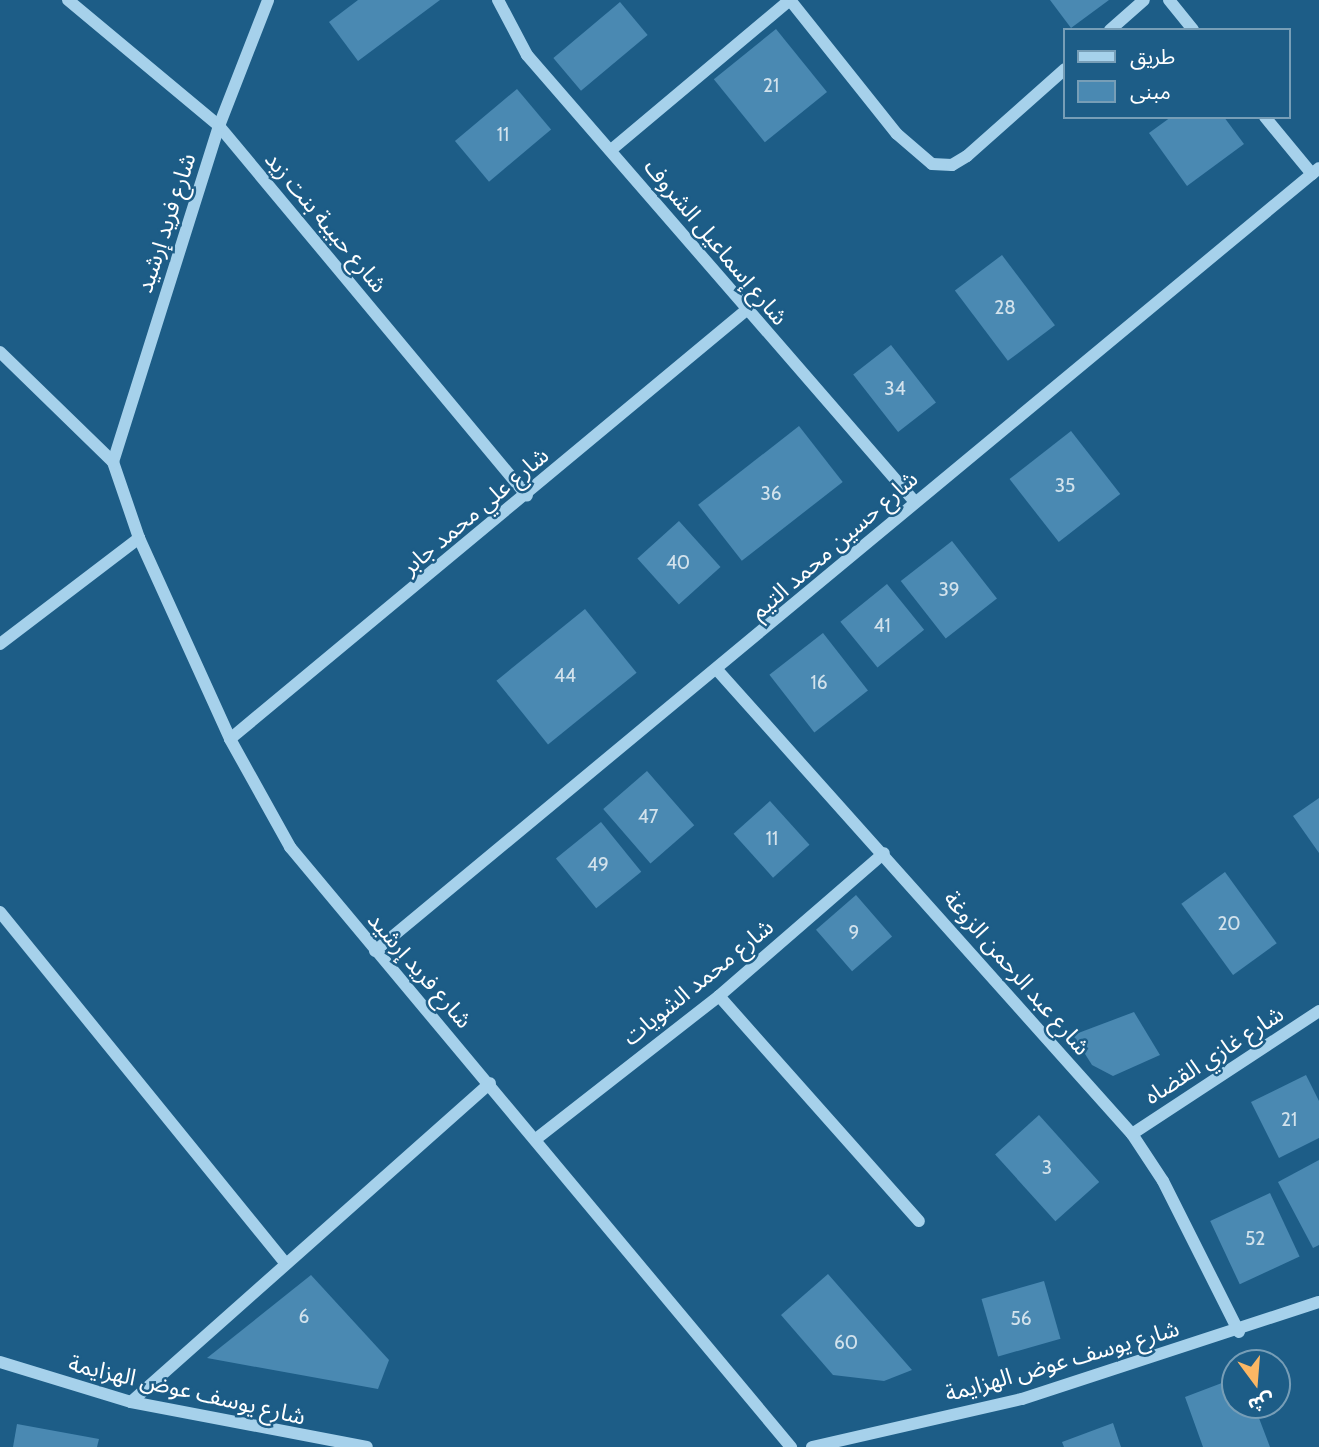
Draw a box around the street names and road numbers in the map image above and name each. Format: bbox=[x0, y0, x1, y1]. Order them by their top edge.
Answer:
street label: شارع حبيبة بنت زيد bbox=[259, 146, 393, 298]
street label: شارع فريد إرشيد bbox=[130, 150, 202, 296]
street label: شارع إسماعيل الشروف bbox=[638, 153, 794, 331]
street label: شارع علي محمد جابر bbox=[396, 441, 554, 581]
street label: شارع حسين محمد التيم bbox=[745, 465, 923, 625]
street label: شارع عبد الرحمن الزوغة bbox=[938, 885, 1096, 1061]
street label: شارع فريد إرشيد bbox=[362, 906, 478, 1034]
street label: شارع محمد الشويات bbox=[617, 913, 779, 1051]
street label: شارع غازي القضاه bbox=[1139, 1000, 1289, 1110]
street label: شارع يوسف عوض الهزايمة bbox=[942, 1314, 1182, 1408]
street label: شارع يوسف عوض الهزايمة bbox=[66, 1349, 308, 1431]

